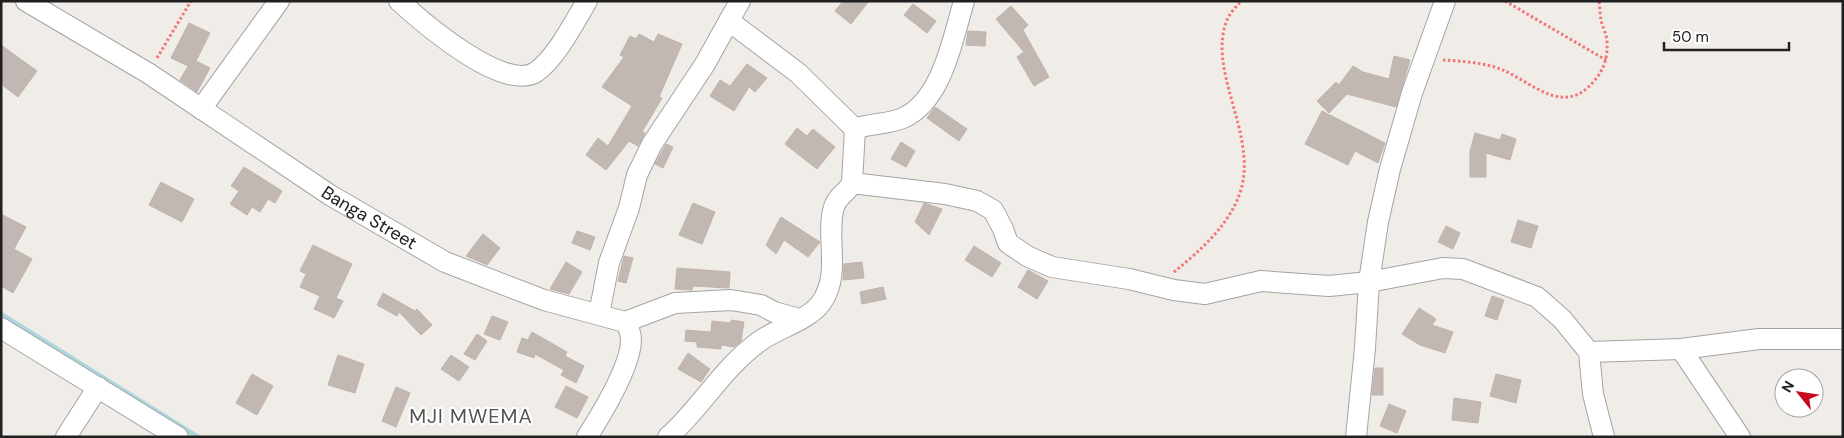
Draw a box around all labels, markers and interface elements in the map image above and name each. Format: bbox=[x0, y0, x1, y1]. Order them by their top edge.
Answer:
scale bar bbox=[1664, 20, 1789, 52]
text: 50 m bbox=[1672, 27, 1709, 47]
street label: Banga Street bbox=[317, 181, 421, 255]
north arrow bbox=[1774, 368, 1824, 418]
text: N bbox=[1777, 378, 1798, 395]
district label: MJI MWEMA bbox=[409, 403, 533, 429]

